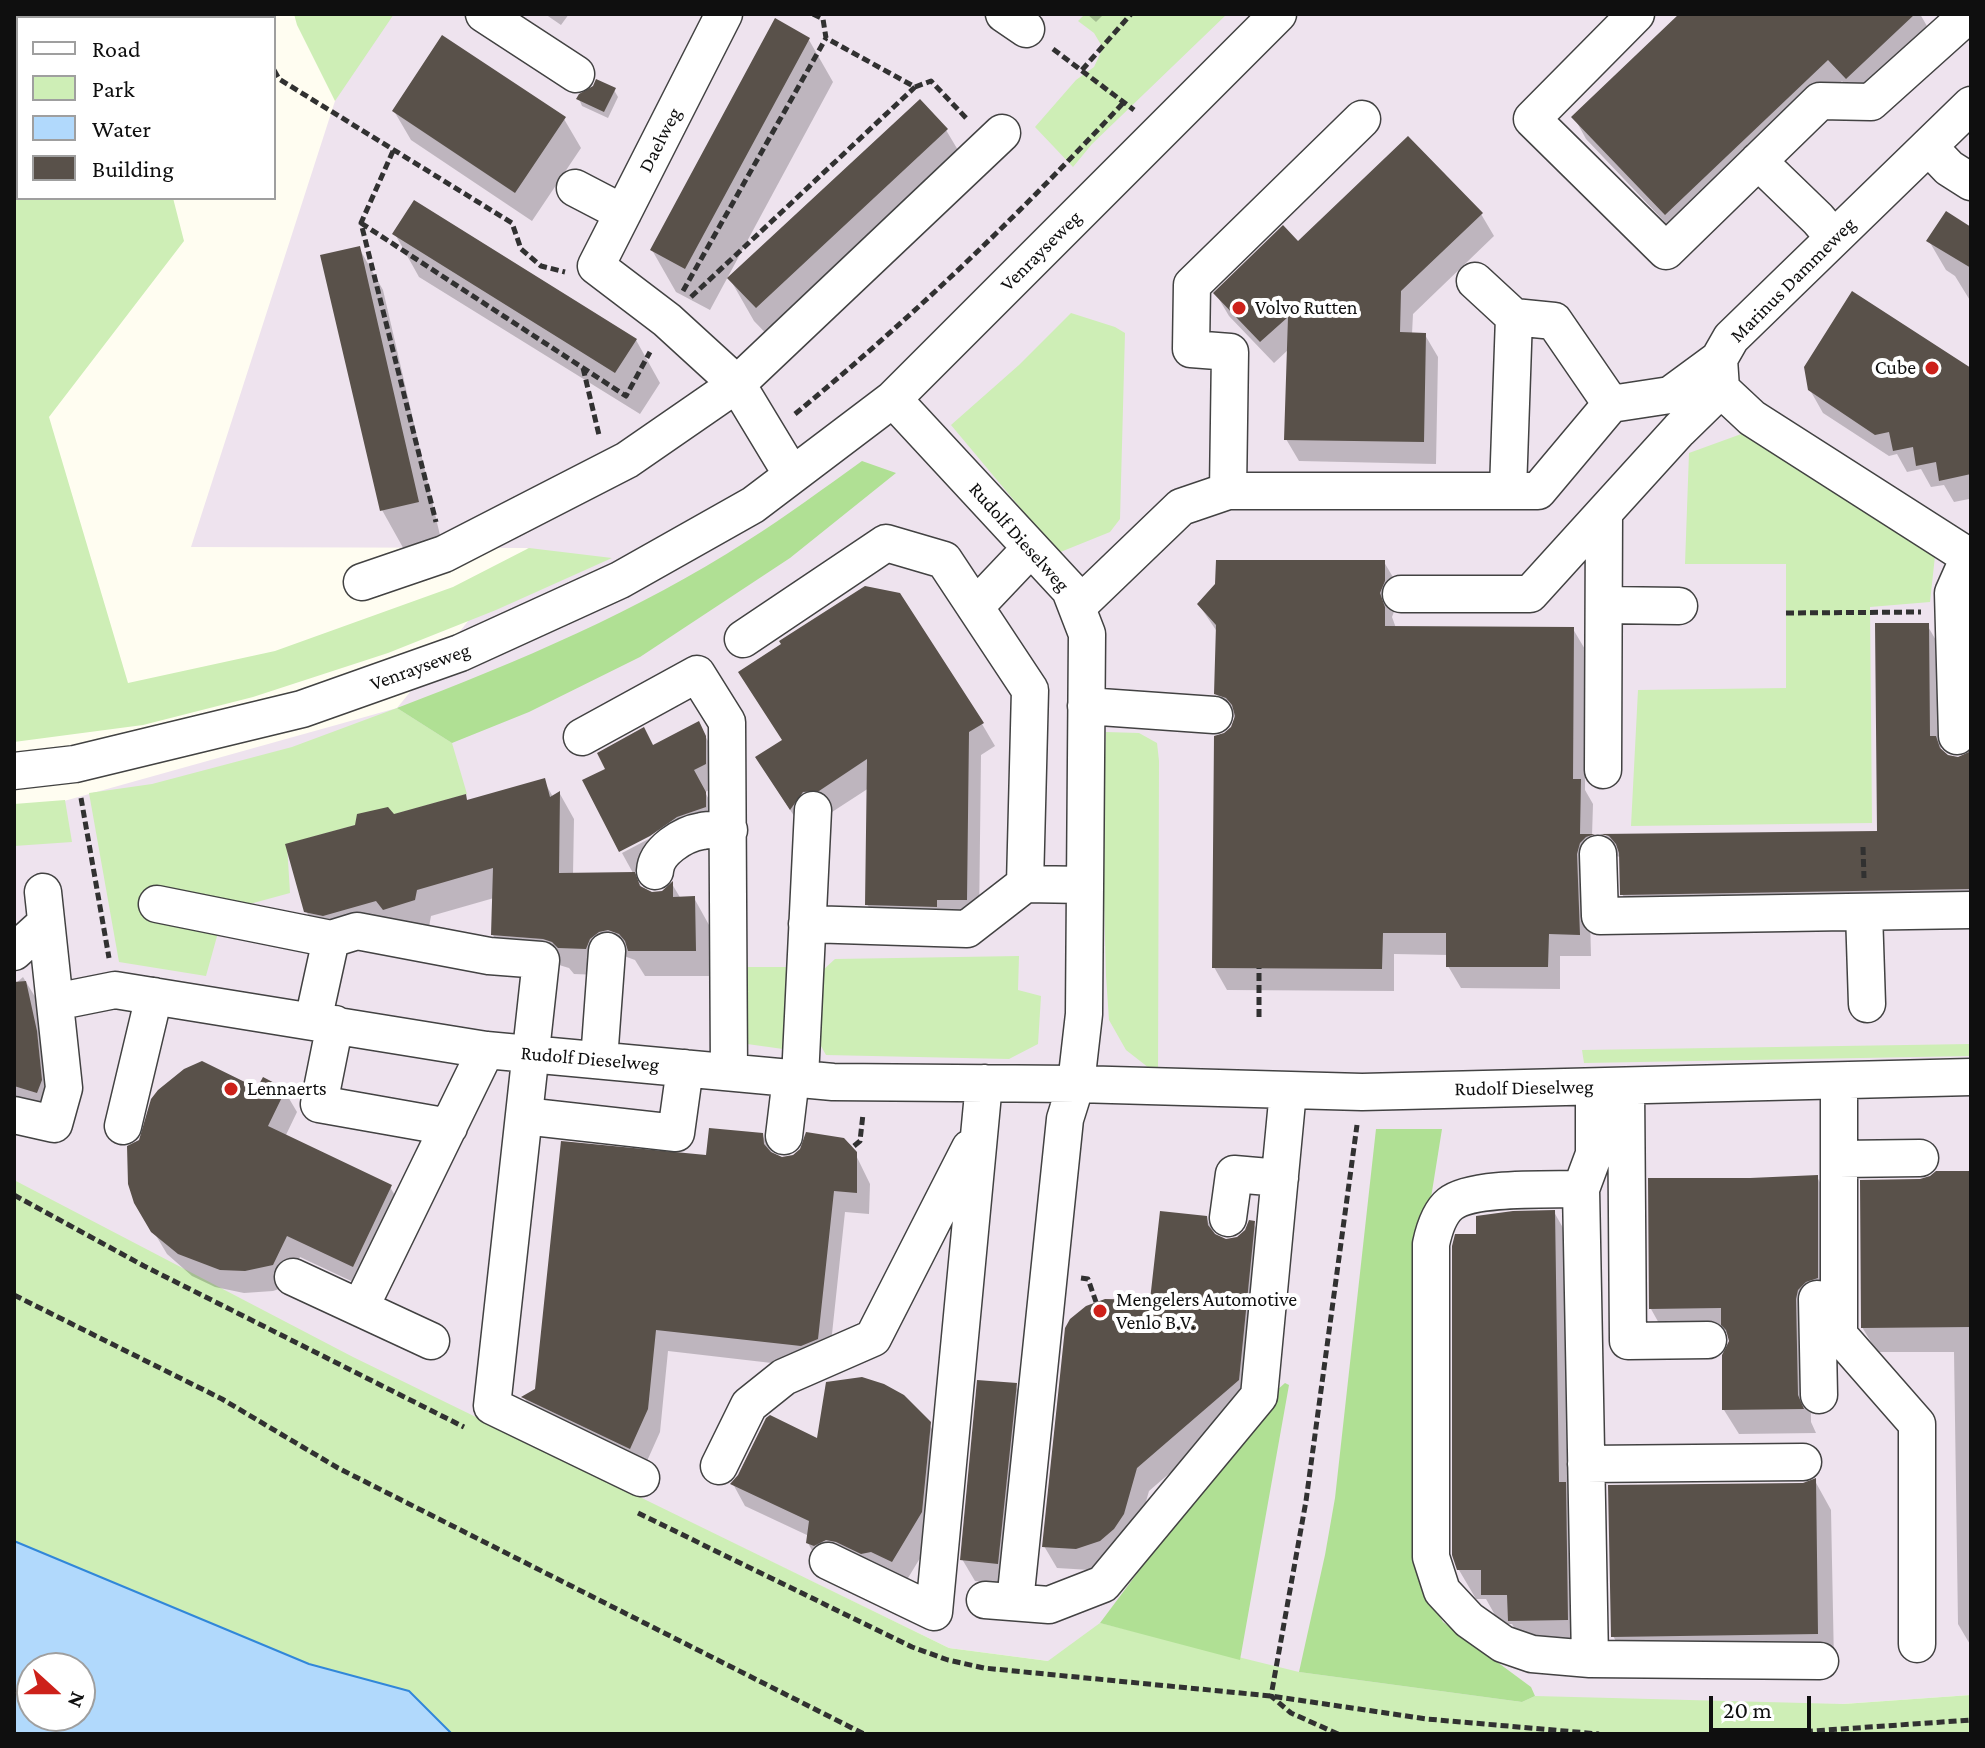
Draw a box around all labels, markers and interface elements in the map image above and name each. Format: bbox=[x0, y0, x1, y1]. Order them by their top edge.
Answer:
legend bbox=[16, 16, 276, 200]
text: Road bbox=[92, 35, 141, 62]
text: Park bbox=[92, 75, 135, 102]
street label: Daelweg bbox=[634, 104, 686, 176]
text: Water bbox=[92, 115, 151, 142]
text: Building bbox=[92, 155, 174, 182]
street label: Venrayseweg bbox=[996, 206, 1086, 296]
street label: Marinus Dammeweg bbox=[1725, 212, 1861, 348]
place label: Volvo Rutten bbox=[1255, 296, 1358, 320]
marker: Volvo Rutten bbox=[1230, 299, 1248, 317]
place label: Cube bbox=[1875, 356, 1916, 380]
marker: Cube bbox=[1923, 359, 1941, 377]
street label: Rudolf Dieselweg bbox=[964, 477, 1074, 597]
street label: Venrayseweg bbox=[367, 638, 473, 696]
street label: Rudolf Dieselweg bbox=[520, 1041, 660, 1077]
street label: Rudolf Dieselweg bbox=[1454, 1075, 1594, 1101]
place label: Lennaerts bbox=[247, 1077, 327, 1101]
marker: Lennaerts bbox=[222, 1080, 240, 1098]
place label: Mengelers Automotive Venlo B.V. bbox=[1116, 1288, 1297, 1335]
marker: Mengelers Automotive Venlo B.V. bbox=[1091, 1302, 1109, 1320]
north arrow bbox=[16, 1652, 96, 1732]
scale bar bbox=[1713, 1680, 1815, 1730]
text: N bbox=[63, 1689, 91, 1712]
text: 20 m bbox=[1723, 1696, 1772, 1723]

